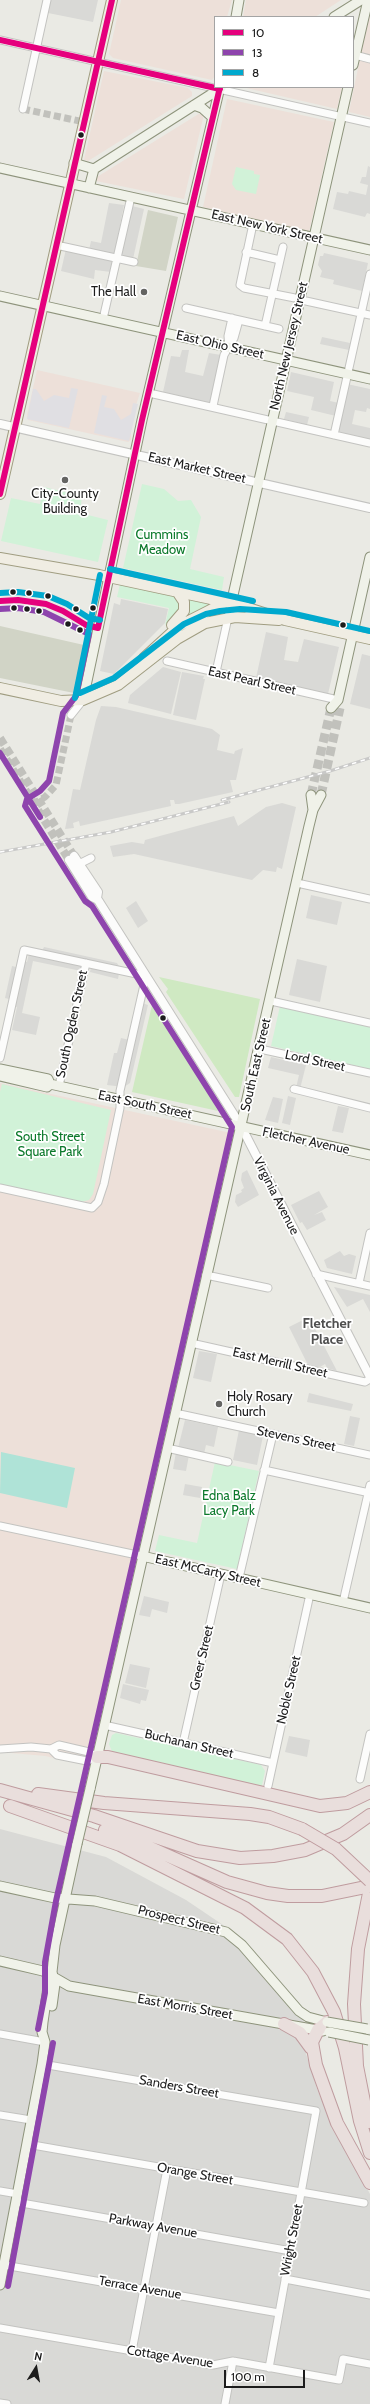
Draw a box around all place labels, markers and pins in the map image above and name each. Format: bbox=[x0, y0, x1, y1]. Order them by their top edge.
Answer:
unlabelled marker bbox=[76, 130, 86, 140]
place label: The Hall bbox=[91, 284, 136, 300]
marker: The Hall bbox=[139, 287, 149, 297]
marker: City-County Building bbox=[60, 475, 70, 485]
place label: City-County Building bbox=[31, 486, 99, 517]
unlabelled marker bbox=[8, 587, 18, 597]
unlabelled marker bbox=[24, 588, 34, 598]
unlabelled marker bbox=[43, 591, 53, 601]
unlabelled marker bbox=[9, 603, 19, 613]
unlabelled marker bbox=[88, 603, 98, 613]
unlabelled marker bbox=[22, 604, 32, 614]
unlabelled marker bbox=[71, 604, 81, 614]
unlabelled marker bbox=[34, 606, 44, 616]
unlabelled marker bbox=[63, 619, 73, 629]
unlabelled marker bbox=[338, 620, 348, 630]
unlabelled marker bbox=[75, 625, 85, 635]
unlabelled marker bbox=[158, 1013, 168, 1023]
place label: Holy Rosary Church bbox=[227, 1389, 293, 1420]
marker: Holy Rosary Church bbox=[214, 1399, 224, 1409]

